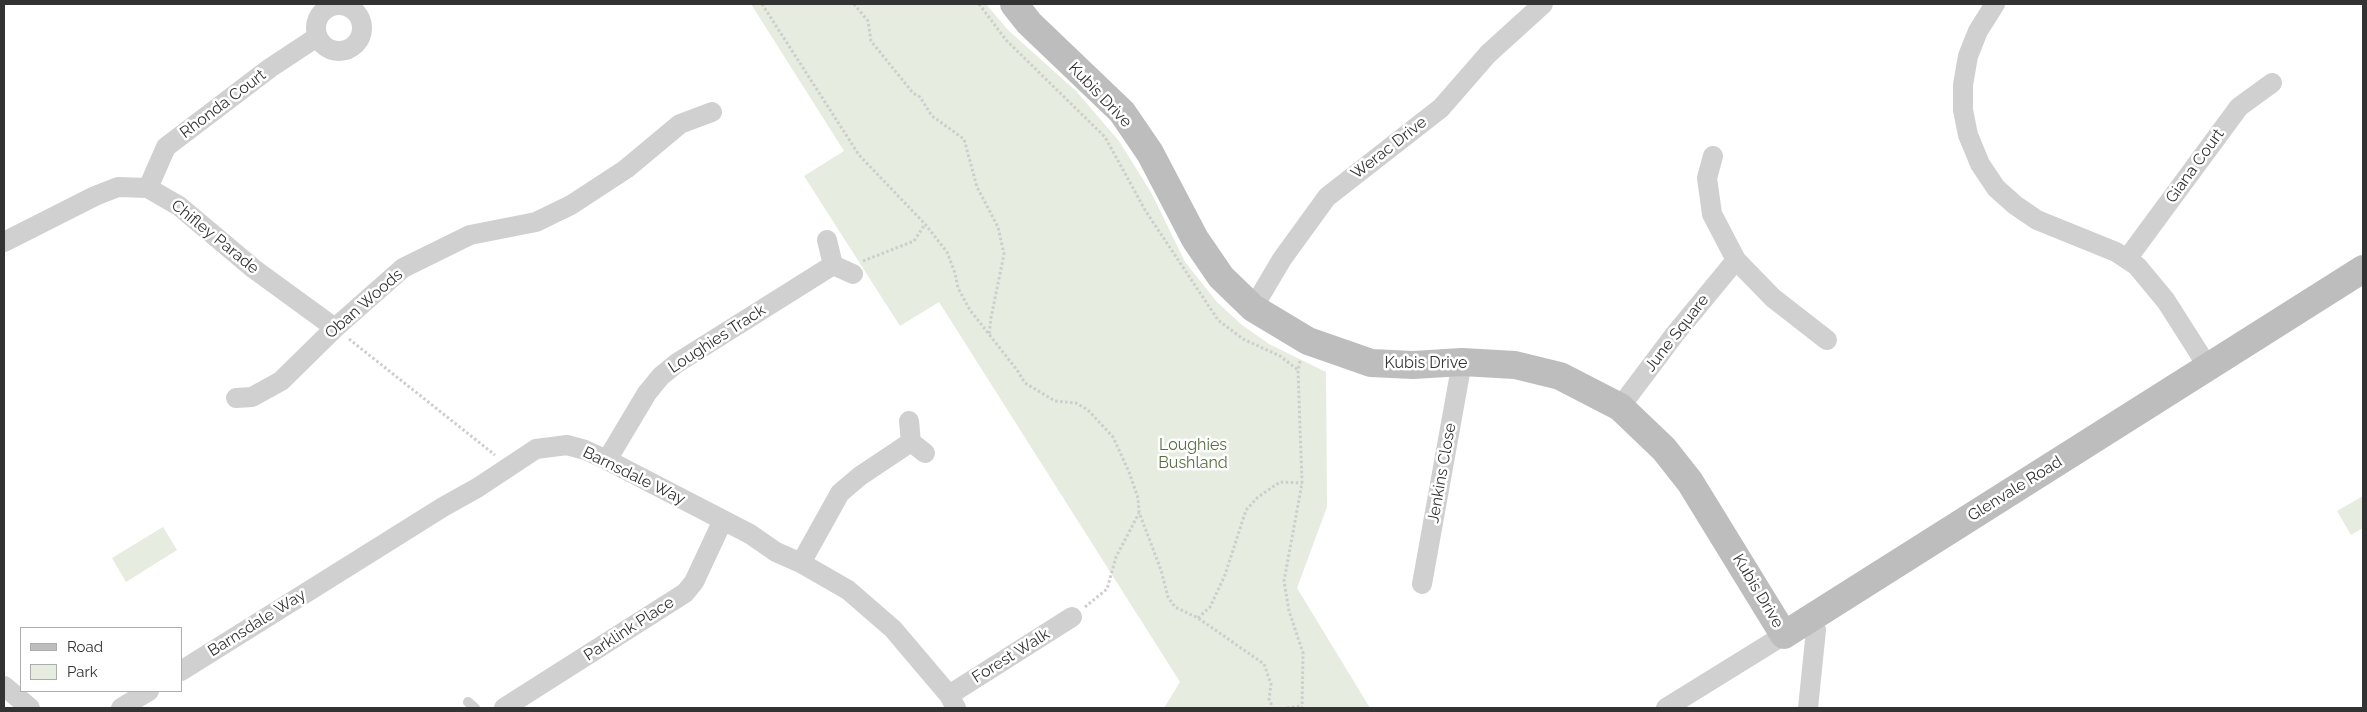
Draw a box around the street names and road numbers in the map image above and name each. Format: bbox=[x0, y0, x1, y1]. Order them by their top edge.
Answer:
street label: Kubis Drive bbox=[1064, 59, 1136, 131]
street label: Rhonda Court bbox=[176, 66, 270, 142]
street label: Werac Drive bbox=[1347, 113, 1431, 183]
street label: Giana Court bbox=[2162, 125, 2228, 207]
street label: Chifley Parade bbox=[167, 196, 263, 278]
street label: Oban Woods bbox=[321, 265, 407, 343]
street label: June Square bbox=[1641, 291, 1713, 375]
street label: Loughies Track bbox=[665, 300, 769, 378]
street label: Kubis Drive bbox=[1385, 353, 1467, 373]
street label: Jenkins Close bbox=[1424, 421, 1460, 525]
street label: Barnsdale Way bbox=[580, 443, 688, 509]
street label: Glenvale Road bbox=[1964, 452, 2066, 526]
street label: Kubis Drive bbox=[1728, 551, 1788, 631]
street label: Barnsdale Way bbox=[205, 585, 309, 661]
street label: Parklink Place bbox=[580, 593, 678, 665]
street label: Forest Walk bbox=[969, 625, 1053, 687]

